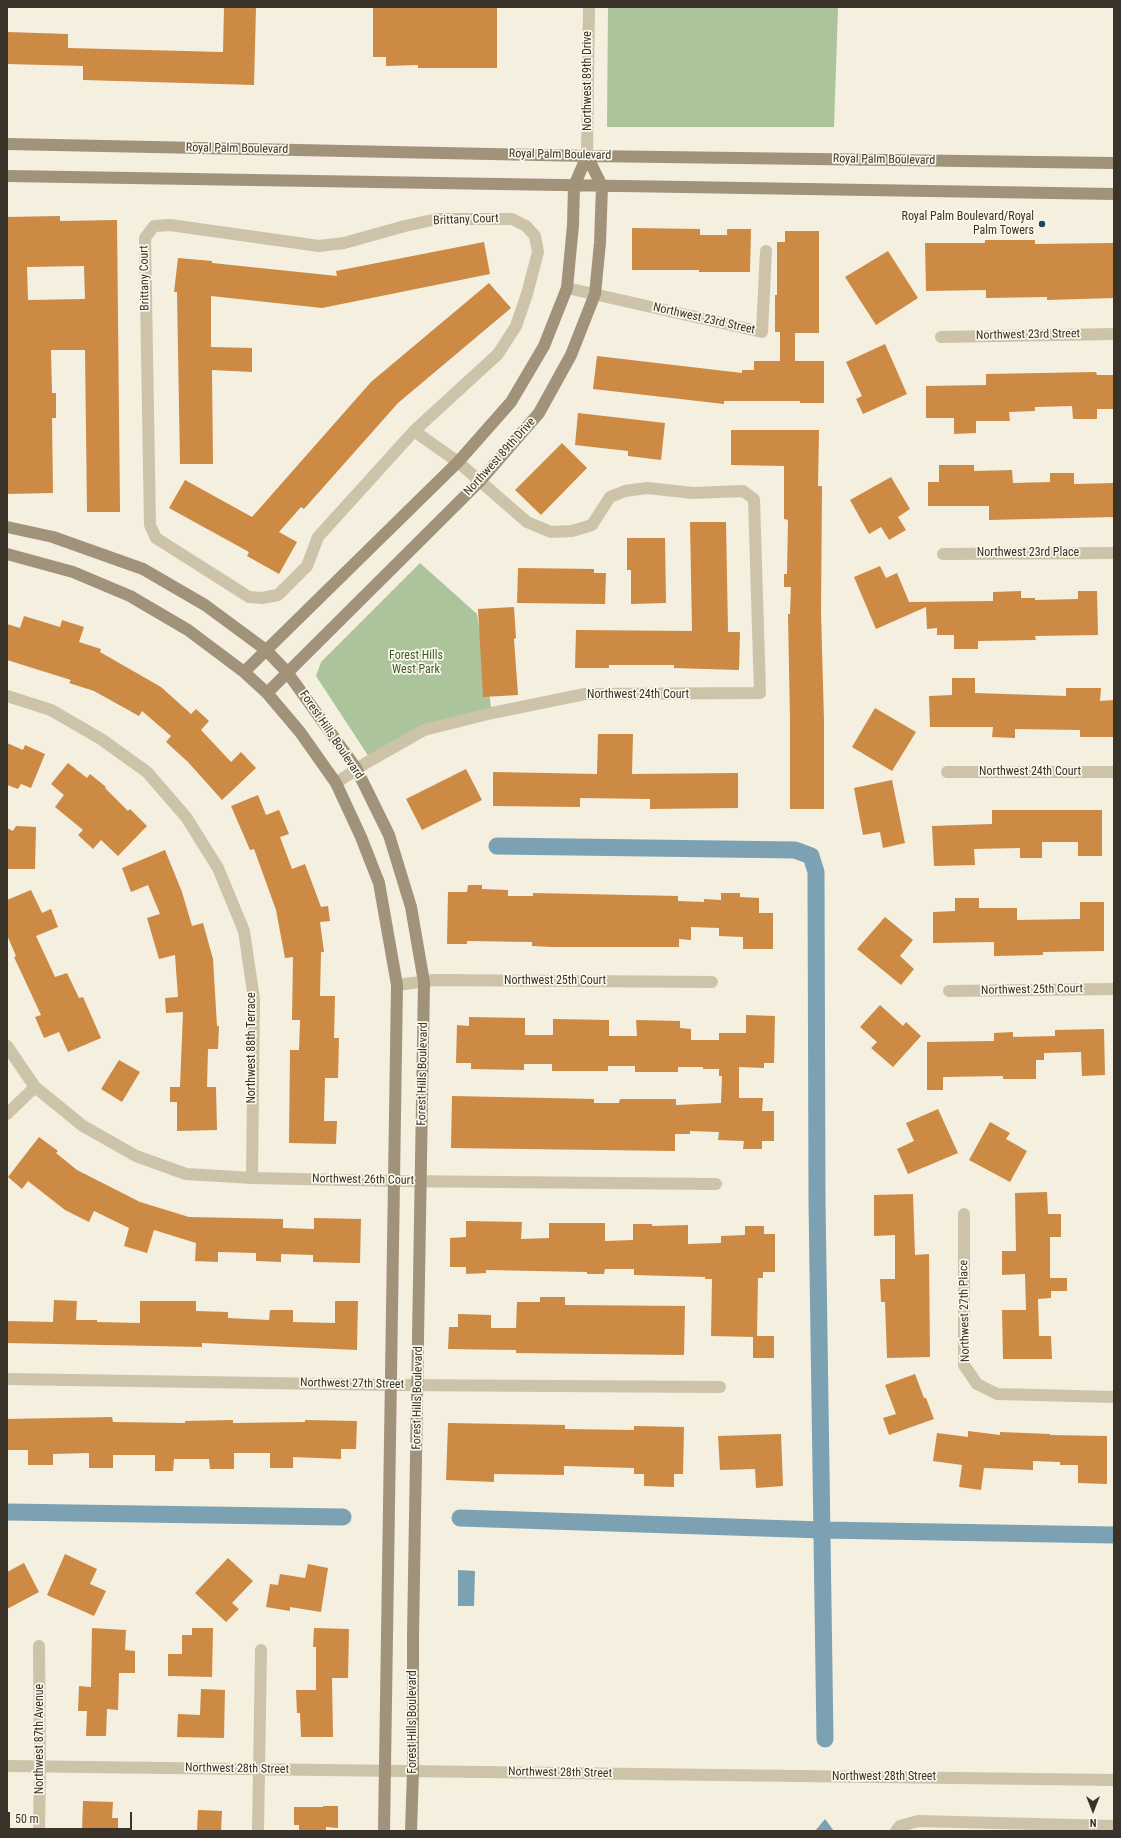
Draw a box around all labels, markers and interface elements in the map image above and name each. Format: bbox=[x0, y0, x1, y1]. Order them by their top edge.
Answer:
street label: Northwest 89th Drive bbox=[581, 31, 595, 131]
street label: Royal Palm Boulevard bbox=[186, 141, 288, 157]
street label: Royal Palm Boulevard bbox=[509, 147, 611, 163]
street label: Royal Palm Boulevard bbox=[833, 152, 935, 168]
place label: Royal Palm Boulevard/Royal Palm Towers bbox=[902, 210, 1034, 238]
street label: Brittany Court bbox=[433, 212, 499, 228]
marker: Royal Palm Boulevard/Royal Palm Towers bbox=[1037, 219, 1047, 229]
street label: Brittany Court bbox=[137, 245, 153, 311]
street label: Northwest 23rd Street bbox=[652, 300, 756, 338]
street label: Northwest 23rd Street bbox=[976, 327, 1080, 343]
street label: Northwest 89th Drive bbox=[461, 415, 539, 499]
street label: Northwest 23rd Place bbox=[977, 546, 1079, 560]
park label: Forest Hills West Park bbox=[389, 649, 443, 677]
street label: Forest Hills Boulevard bbox=[296, 688, 366, 782]
street label: Northwest 24th Court bbox=[587, 688, 689, 702]
street label: Northwest 24th Court bbox=[979, 765, 1081, 779]
street label: Northwest 25th Court bbox=[504, 974, 606, 988]
street label: Northwest 25th Court bbox=[981, 982, 1083, 998]
street label: Northwest 88th Terrace bbox=[245, 992, 259, 1104]
street label: Forest Hills Boulevard bbox=[415, 1022, 431, 1126]
street label: Northwest 26th Court bbox=[312, 1172, 414, 1188]
street label: Northwest 27th Place bbox=[957, 1260, 973, 1362]
street label: Forest Hills Boulevard bbox=[410, 1346, 426, 1450]
street label: Northwest 27th Street bbox=[300, 1376, 404, 1392]
street label: Forest Hills Boulevard bbox=[406, 1670, 420, 1774]
street label: Northwest 87th Avenue bbox=[33, 1684, 47, 1794]
street label: Northwest 28th Street bbox=[185, 1761, 289, 1777]
street label: Northwest 28th Street bbox=[508, 1765, 612, 1781]
street label: Northwest 28th Street bbox=[832, 1770, 936, 1784]
north arrow bbox=[1073, 1790, 1113, 1830]
scale bar bbox=[10, 1804, 134, 1830]
text: 50 m bbox=[15, 1812, 39, 1826]
text: N bbox=[1090, 1816, 1096, 1829]

